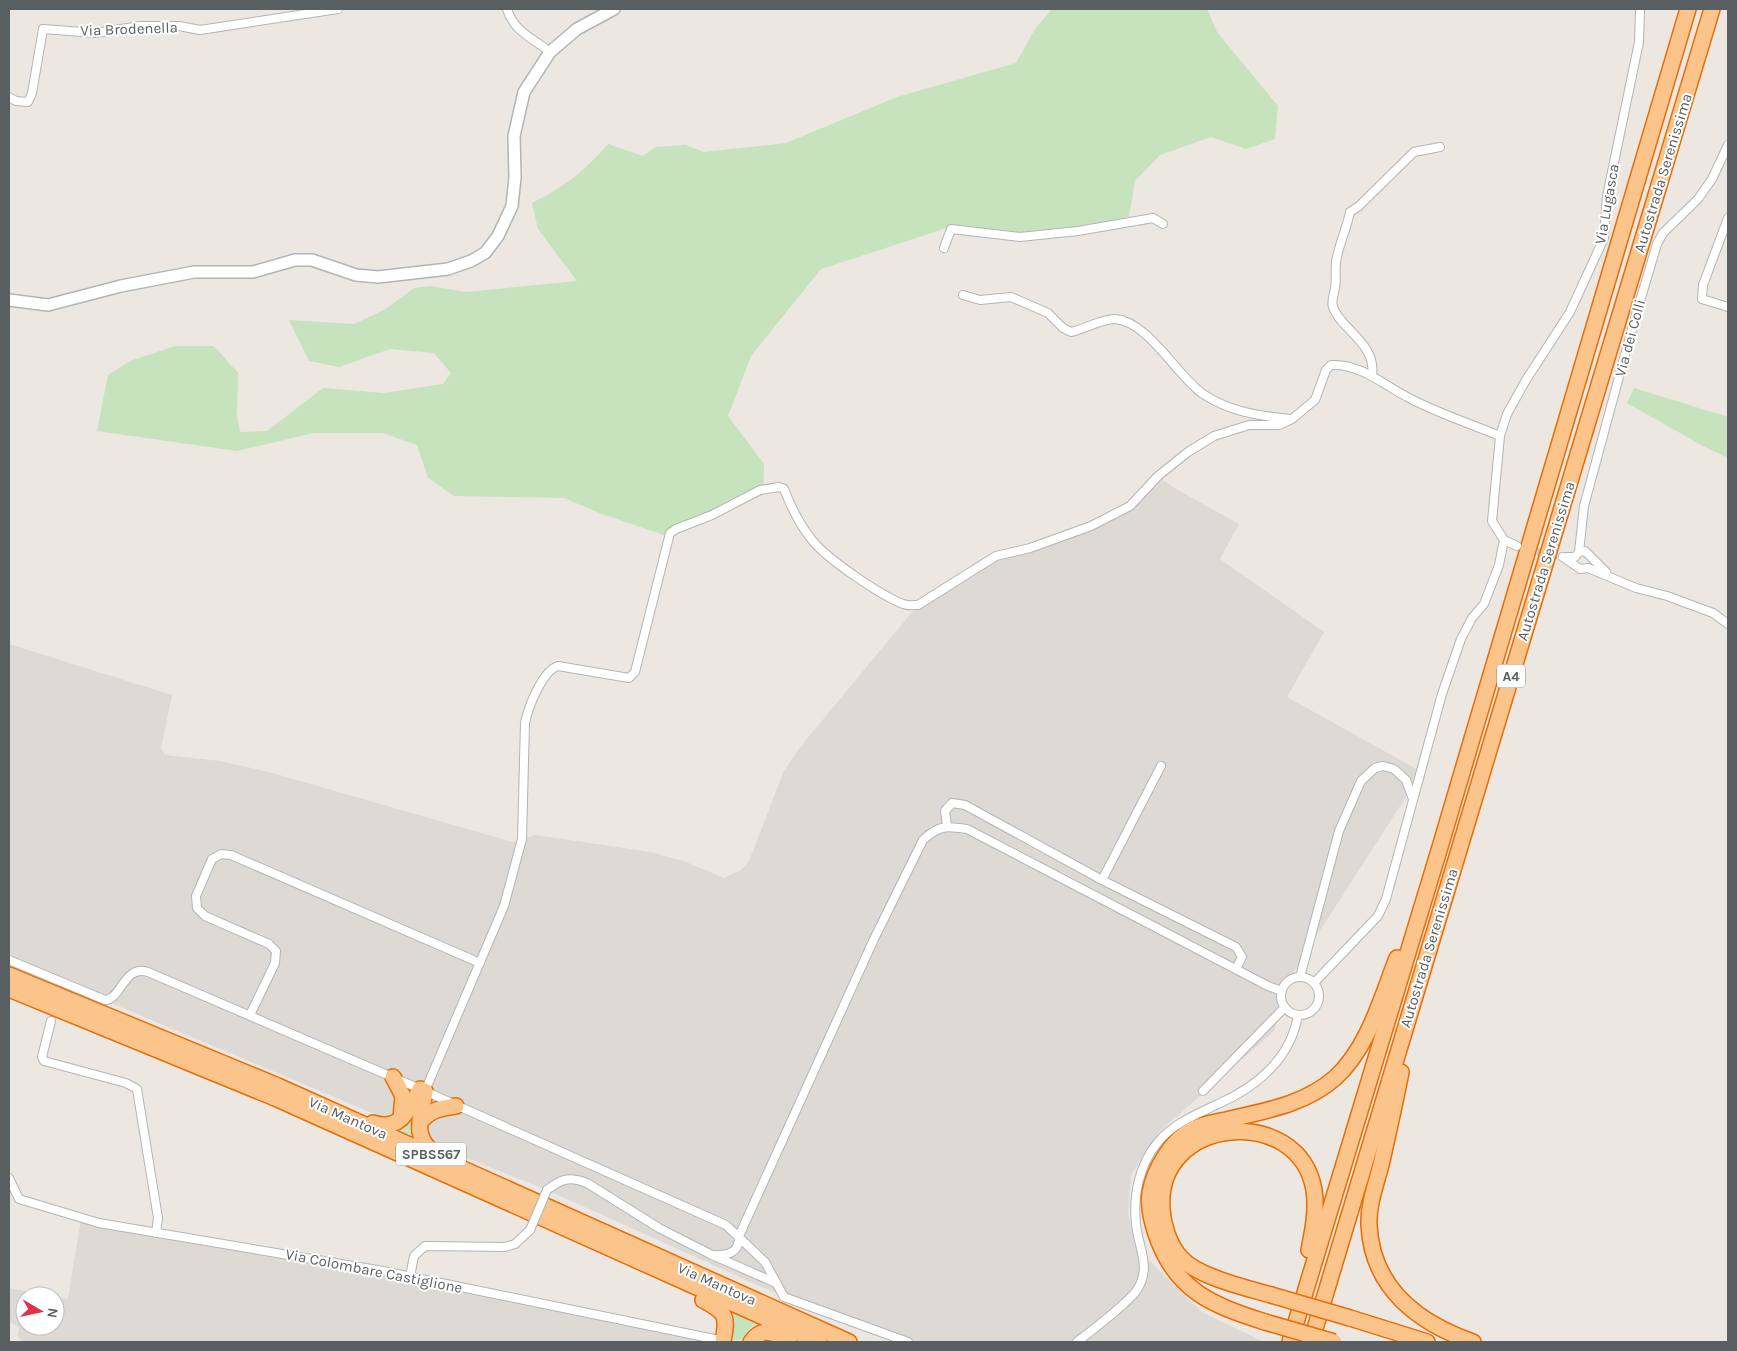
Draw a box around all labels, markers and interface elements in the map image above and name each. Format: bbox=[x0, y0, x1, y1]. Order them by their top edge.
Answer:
street label: Via Brodenella bbox=[80, 18, 178, 40]
street label: Autostrada Serenissima bbox=[1630, 91, 1696, 255]
street label: Via Lugasca bbox=[1591, 162, 1623, 246]
street label: Via dei Colli bbox=[1611, 297, 1649, 379]
street label: Autostrada Serenissima bbox=[1513, 479, 1579, 643]
road number: A4 bbox=[1497, 664, 1525, 688]
street label: Autostrada Serenissima bbox=[1396, 866, 1462, 1030]
street label: Via Mantova bbox=[306, 1093, 390, 1143]
road number: SPBS567 bbox=[396, 1142, 466, 1166]
street label: Via Colombare Castiglione bbox=[284, 1245, 464, 1297]
street label: Via Mantova bbox=[675, 1259, 759, 1309]
north arrow bbox=[15, 1286, 65, 1336]
text: N bbox=[43, 1307, 62, 1319]

